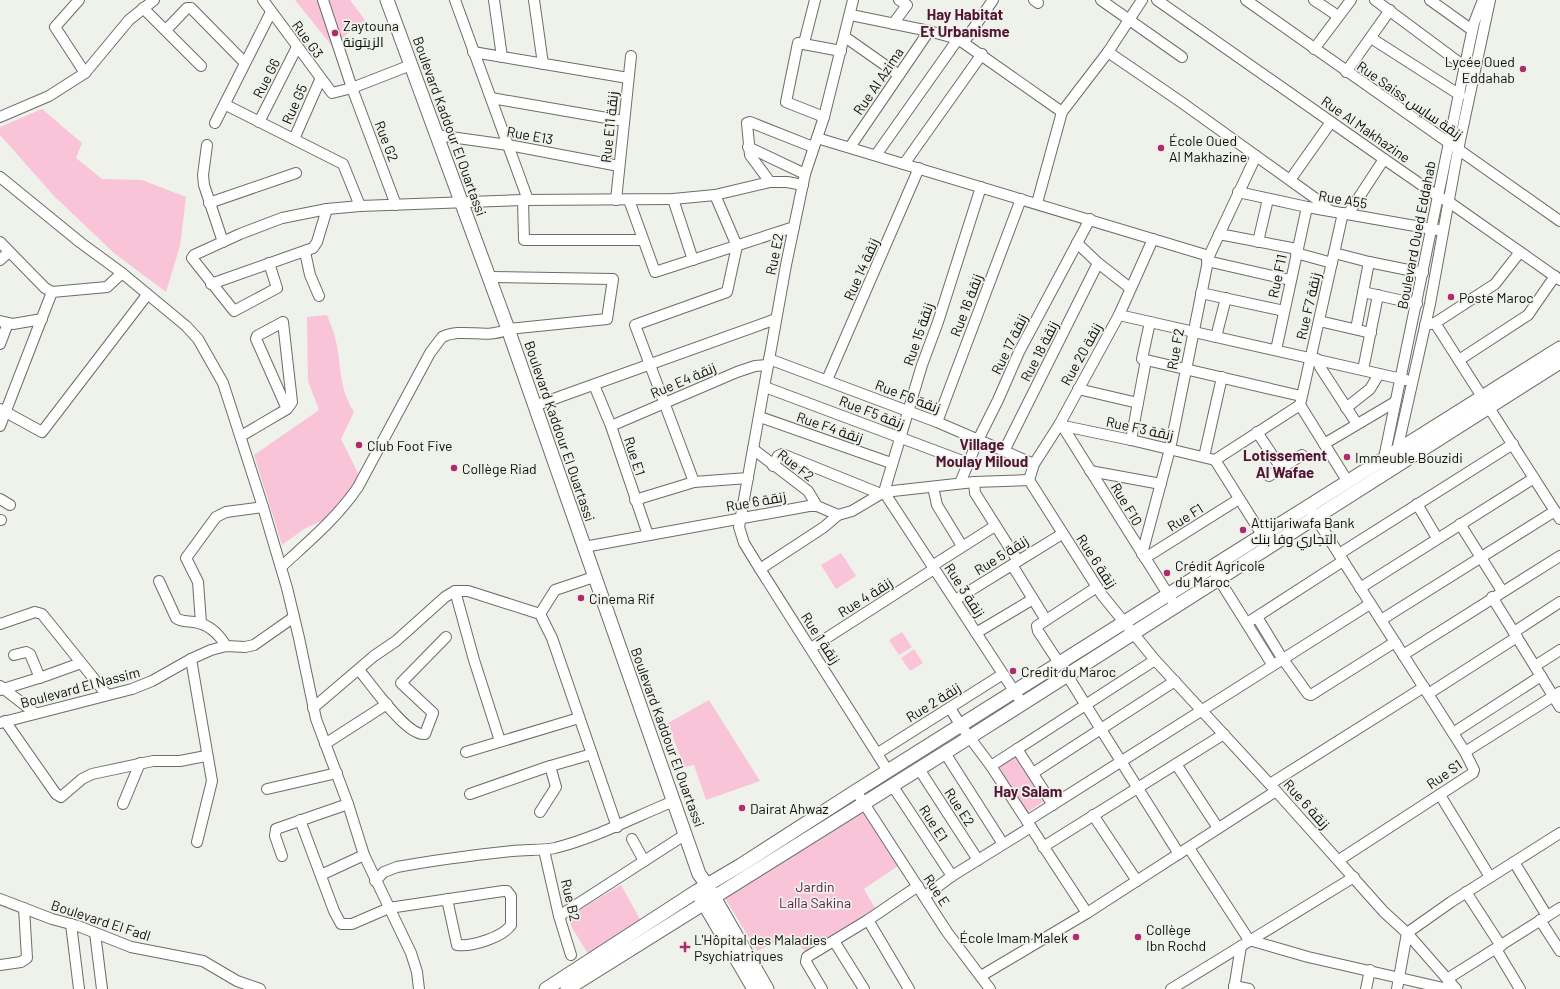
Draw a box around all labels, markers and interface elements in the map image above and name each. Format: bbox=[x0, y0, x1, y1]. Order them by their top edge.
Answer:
district label: Hay Habitat Et Urbanisme bbox=[920, 5, 1010, 40]
street label: Rue G3 bbox=[289, 17, 327, 61]
place label: Zaytouna الزيتونة bbox=[343, 17, 399, 50]
marker: Zaytouna الزيتونة bbox=[330, 28, 340, 38]
street label: Boulevard Kaddour El Ouartassi bbox=[410, 34, 490, 218]
street label: Rue Al Azima bbox=[849, 44, 907, 118]
place label: Lycée Oued Eddahab bbox=[1445, 53, 1515, 86]
street label: Rue G6 bbox=[249, 55, 283, 101]
street label: Rue Saiss زنقة سايس bbox=[1354, 57, 1466, 143]
marker: Lycée Oued Eddahab bbox=[1518, 64, 1528, 74]
street label: Rue G5 bbox=[278, 81, 310, 127]
street label: Rue E11 زنقة bbox=[597, 90, 621, 164]
street label: Rue Al Makhazine bbox=[1318, 92, 1414, 166]
street label: Rue G2 bbox=[371, 118, 403, 164]
street label: Rue E13 bbox=[505, 123, 555, 147]
place label: École Oued Al Makhazine bbox=[1169, 132, 1247, 165]
marker: École Oued Al Makhazine bbox=[1156, 143, 1166, 153]
street label: Boulevard Oued Eddahab bbox=[1393, 159, 1439, 311]
street label: Rue A55 bbox=[1317, 186, 1369, 212]
street label: Rue E2 bbox=[762, 232, 786, 276]
street label: Rue 14 زنقة bbox=[840, 235, 882, 303]
street label: Rue F11 bbox=[1264, 253, 1290, 299]
street label: Rue 16 زنقة bbox=[946, 271, 986, 339]
street label: Rue F7 زنقة bbox=[1292, 271, 1324, 341]
place label: Poste Maroc bbox=[1459, 289, 1534, 306]
marker: Poste Maroc bbox=[1446, 292, 1456, 302]
street label: Rue 15 زنقة bbox=[899, 300, 937, 368]
street label: Rue 17 زنقة bbox=[987, 311, 1031, 377]
street label: Rue 18 زنقة bbox=[1016, 318, 1062, 384]
street label: Rue 20 زنقة bbox=[1057, 320, 1105, 388]
street label: Rue F2 bbox=[1163, 327, 1187, 371]
street label: Boulevard Kaddour El Ouartassi bbox=[521, 339, 599, 523]
street label: Rue E4 زنقة bbox=[648, 359, 718, 401]
street label: Rue F6 زنقة bbox=[873, 376, 943, 416]
street label: Rue F5 زنقة bbox=[837, 392, 907, 432]
street label: Rue F4 زنقة bbox=[794, 408, 866, 446]
street label: Rue F3 زنقة bbox=[1105, 413, 1175, 443]
street label: Rue E1 bbox=[621, 434, 649, 478]
district label: Village Moulay Miloud bbox=[936, 435, 1028, 470]
place label: Club Foot Five bbox=[367, 437, 453, 454]
marker: Club Foot Five bbox=[354, 440, 364, 450]
street label: Rue F2 bbox=[774, 445, 818, 485]
district label: Lotissement Al Wafae bbox=[1243, 446, 1327, 481]
place label: Immeuble Bouzidi bbox=[1355, 449, 1463, 466]
marker: Immeuble Bouzidi bbox=[1342, 452, 1352, 462]
place label: Collège Riad bbox=[462, 460, 537, 477]
marker: Collège Riad bbox=[449, 463, 459, 473]
street label: Rue F10 bbox=[1108, 479, 1146, 529]
street label: Rue 6 زنقة bbox=[725, 487, 787, 515]
street label: Rue F1 bbox=[1164, 499, 1206, 535]
place label: Attijariwafa Bank التجاري وفا بنك bbox=[1251, 514, 1354, 551]
marker: Attijariwafa Bank التجاري وفا بنك bbox=[1238, 525, 1248, 535]
street label: Rue 6 زنقة bbox=[1073, 531, 1121, 591]
street label: Rue 5 زنقة bbox=[971, 532, 1031, 578]
place label: Crédit Agricole du Maroc bbox=[1175, 557, 1265, 590]
street label: Rue 3 زنقة bbox=[941, 560, 989, 620]
marker: Crédit Agricole du Maroc bbox=[1162, 568, 1172, 578]
street label: Rue 4 زنقة bbox=[834, 574, 896, 620]
place label: Cinema Rif bbox=[589, 590, 655, 607]
marker: Cinema Rif bbox=[576, 593, 586, 603]
street label: Rue 1 زنقة bbox=[798, 609, 844, 667]
street label: Boulevard Kaddour El Ouartassi bbox=[628, 645, 708, 829]
street label: Boulevard El Nassim bbox=[18, 663, 142, 711]
place label: Credit du Maroc bbox=[1021, 663, 1116, 680]
marker: Credit du Maroc bbox=[1008, 666, 1018, 676]
street label: Rue 2 زنقة bbox=[903, 679, 963, 725]
street label: Rue S1 bbox=[1423, 756, 1465, 792]
street label: Rue 6 زنقة bbox=[1280, 776, 1334, 832]
district label: Hay Salam bbox=[994, 782, 1062, 800]
street label: Rue E2 bbox=[941, 785, 979, 829]
place label: Dairat Ahwaz bbox=[750, 800, 829, 817]
street label: Rue E1 bbox=[916, 802, 952, 844]
marker: Dairat Ahwaz bbox=[737, 803, 747, 813]
street label: Rue E bbox=[920, 871, 954, 909]
street label: Rue B2 bbox=[558, 877, 584, 923]
park label: Jardin Lalla Sakina bbox=[779, 878, 851, 911]
street label: Boulevard El Fadl bbox=[49, 896, 153, 944]
place label: Collège Ibn Rochd bbox=[1146, 921, 1206, 954]
place label: École Imam Malek bbox=[960, 929, 1068, 946]
place label: L'Hôpital des Maladies Psychiatriques bbox=[694, 931, 827, 964]
marker: École Imam Malek bbox=[1071, 932, 1081, 942]
marker: Collège Ibn Rochd bbox=[1133, 932, 1143, 942]
marker: L'Hôpital des Maladies Psychiatriques bbox=[679, 941, 691, 953]

